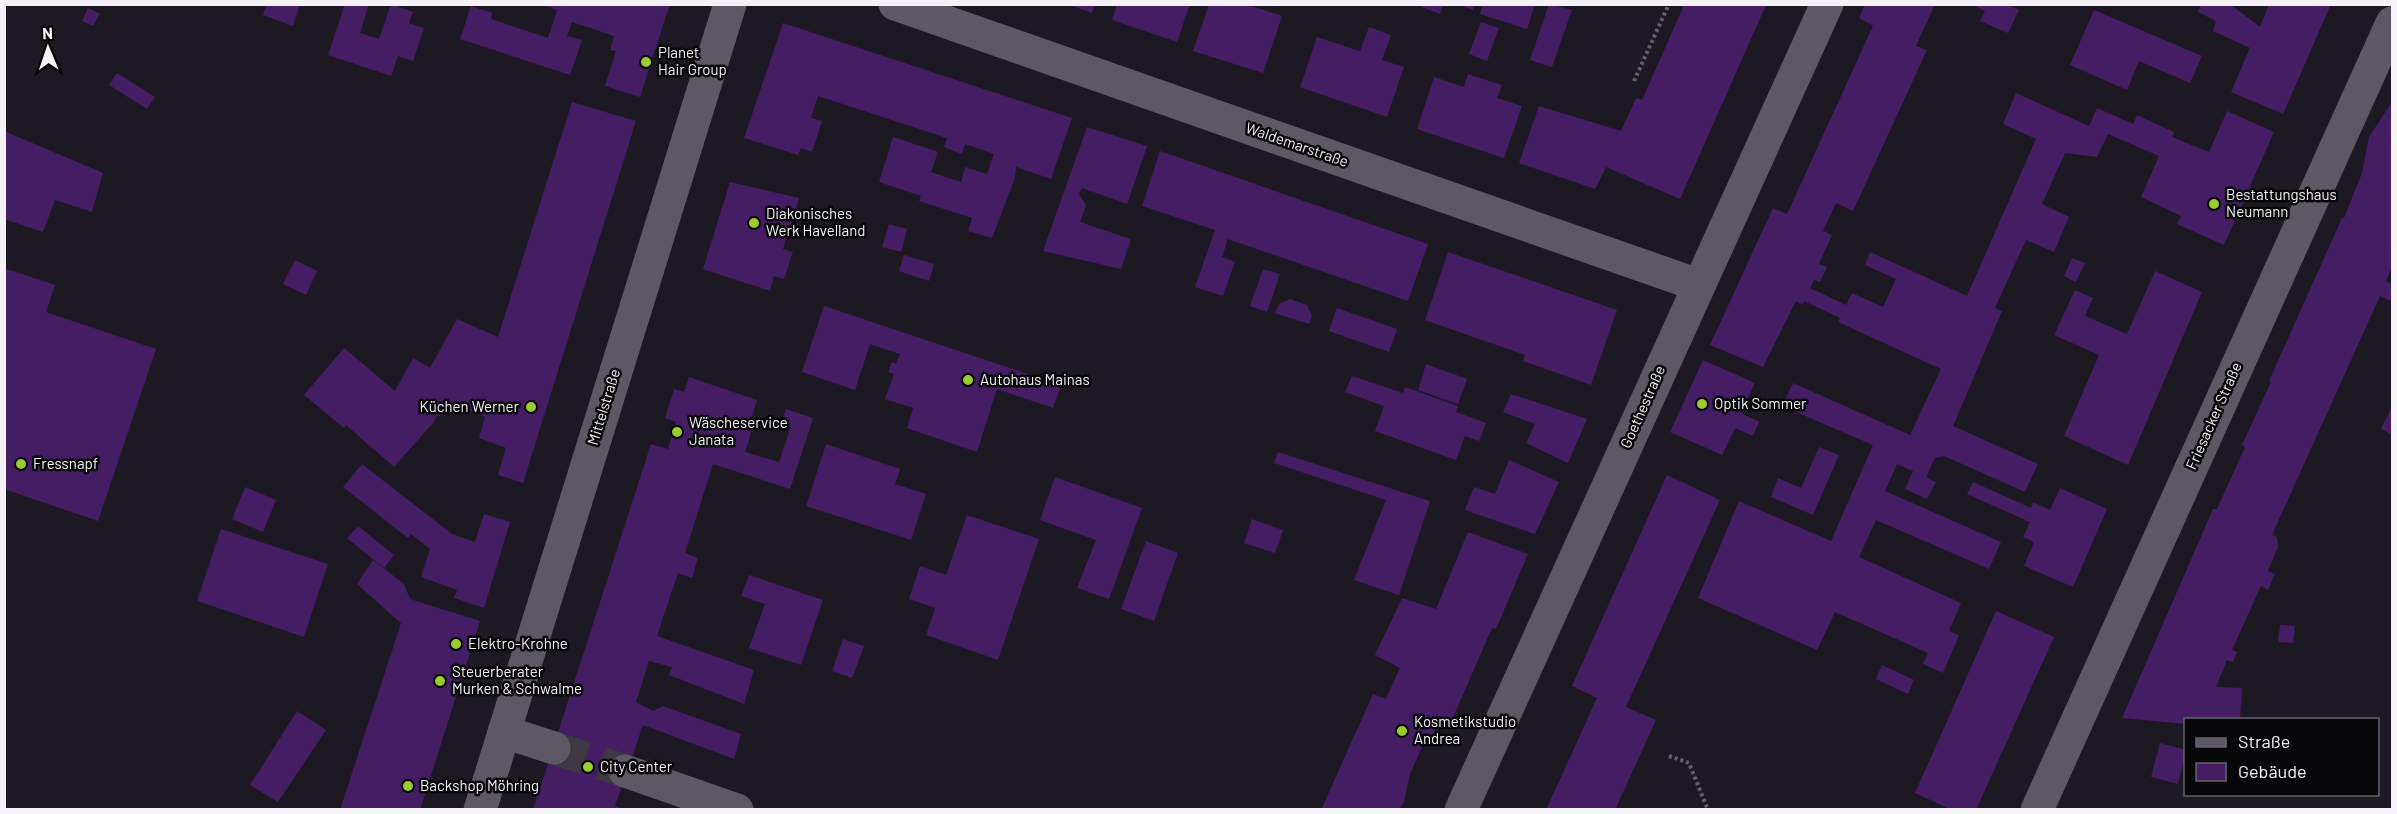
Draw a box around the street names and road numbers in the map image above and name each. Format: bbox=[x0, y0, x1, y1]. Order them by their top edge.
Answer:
street label: Waldemarstraße bbox=[1244, 118, 1351, 170]
street label: Friesacker Straße bbox=[2181, 359, 2245, 472]
street label: Goethestraße bbox=[1616, 362, 1668, 451]
street label: Mittelstraße bbox=[583, 366, 623, 447]

